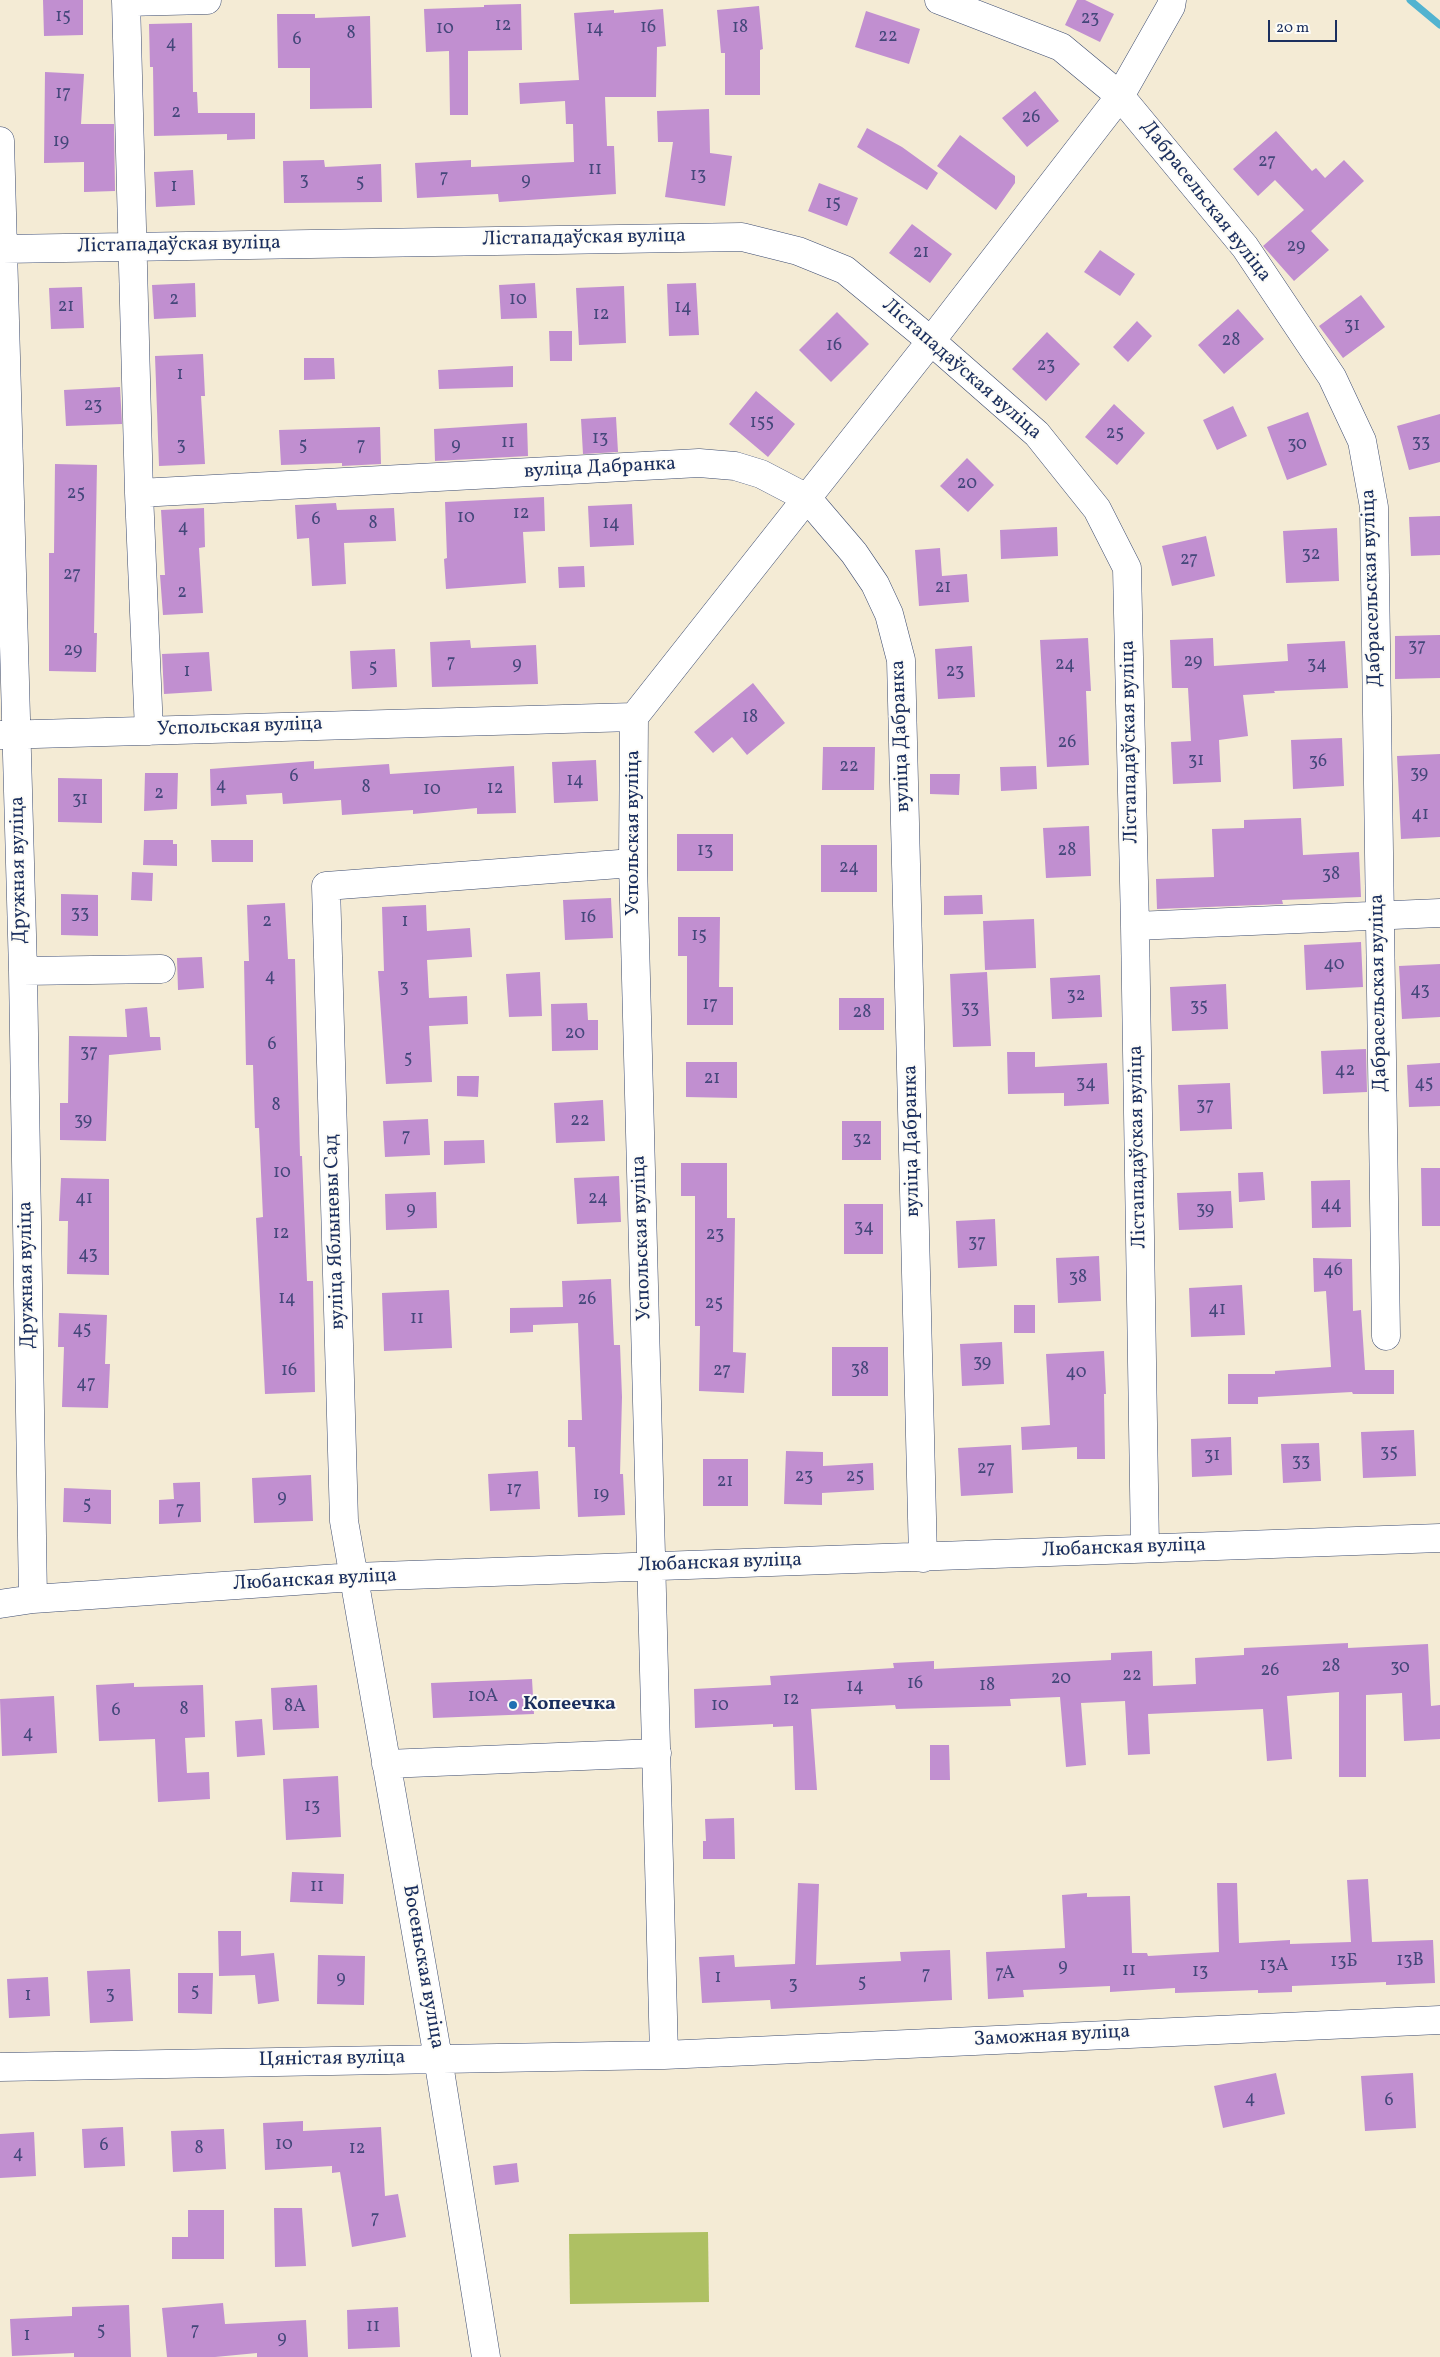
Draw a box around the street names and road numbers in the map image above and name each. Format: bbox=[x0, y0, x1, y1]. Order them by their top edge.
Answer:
street label: Дабрасельская вуліца bbox=[1134, 116, 1276, 288]
street label: Лістападаўская вуліца bbox=[482, 225, 686, 253]
street label: Лістападаўская вуліца bbox=[77, 232, 281, 260]
street label: Лістападаўская вуліца bbox=[876, 294, 1046, 446]
street label: вуліца Дабранка bbox=[523, 453, 677, 485]
street label: Дабрасельская вуліца bbox=[1358, 488, 1388, 688]
street label: Лістападаўская вуліца bbox=[1117, 640, 1145, 844]
street label: вуліца Дабранка bbox=[887, 660, 917, 812]
street label: Успольская вуліца bbox=[157, 713, 323, 743]
street label: Успольская вуліца bbox=[622, 750, 646, 916]
street label: Дружная вуліца bbox=[7, 796, 33, 944]
street label: Дабрасельская вуліца bbox=[1366, 894, 1394, 1092]
street label: Лістападаўская вуліца bbox=[1125, 1045, 1153, 1249]
street label: вуліца Дабранка bbox=[900, 1065, 926, 1217]
street label: вуліца Яблыневы Сад bbox=[321, 1134, 351, 1330]
street label: Успольская вуліца bbox=[628, 1155, 658, 1321]
street label: Дружная вуліца bbox=[15, 1201, 41, 1349]
street label: Любанская вуліца bbox=[1042, 1534, 1206, 1564]
street label: Любанская вуліца bbox=[638, 1549, 802, 1579]
street label: Любанская вуліца bbox=[232, 1565, 398, 1597]
street label: Восеньская вуліца bbox=[396, 1883, 448, 2051]
street label: Заможная вуліца bbox=[973, 2021, 1131, 2053]
street label: Цяністая вуліца bbox=[258, 2047, 406, 2073]

